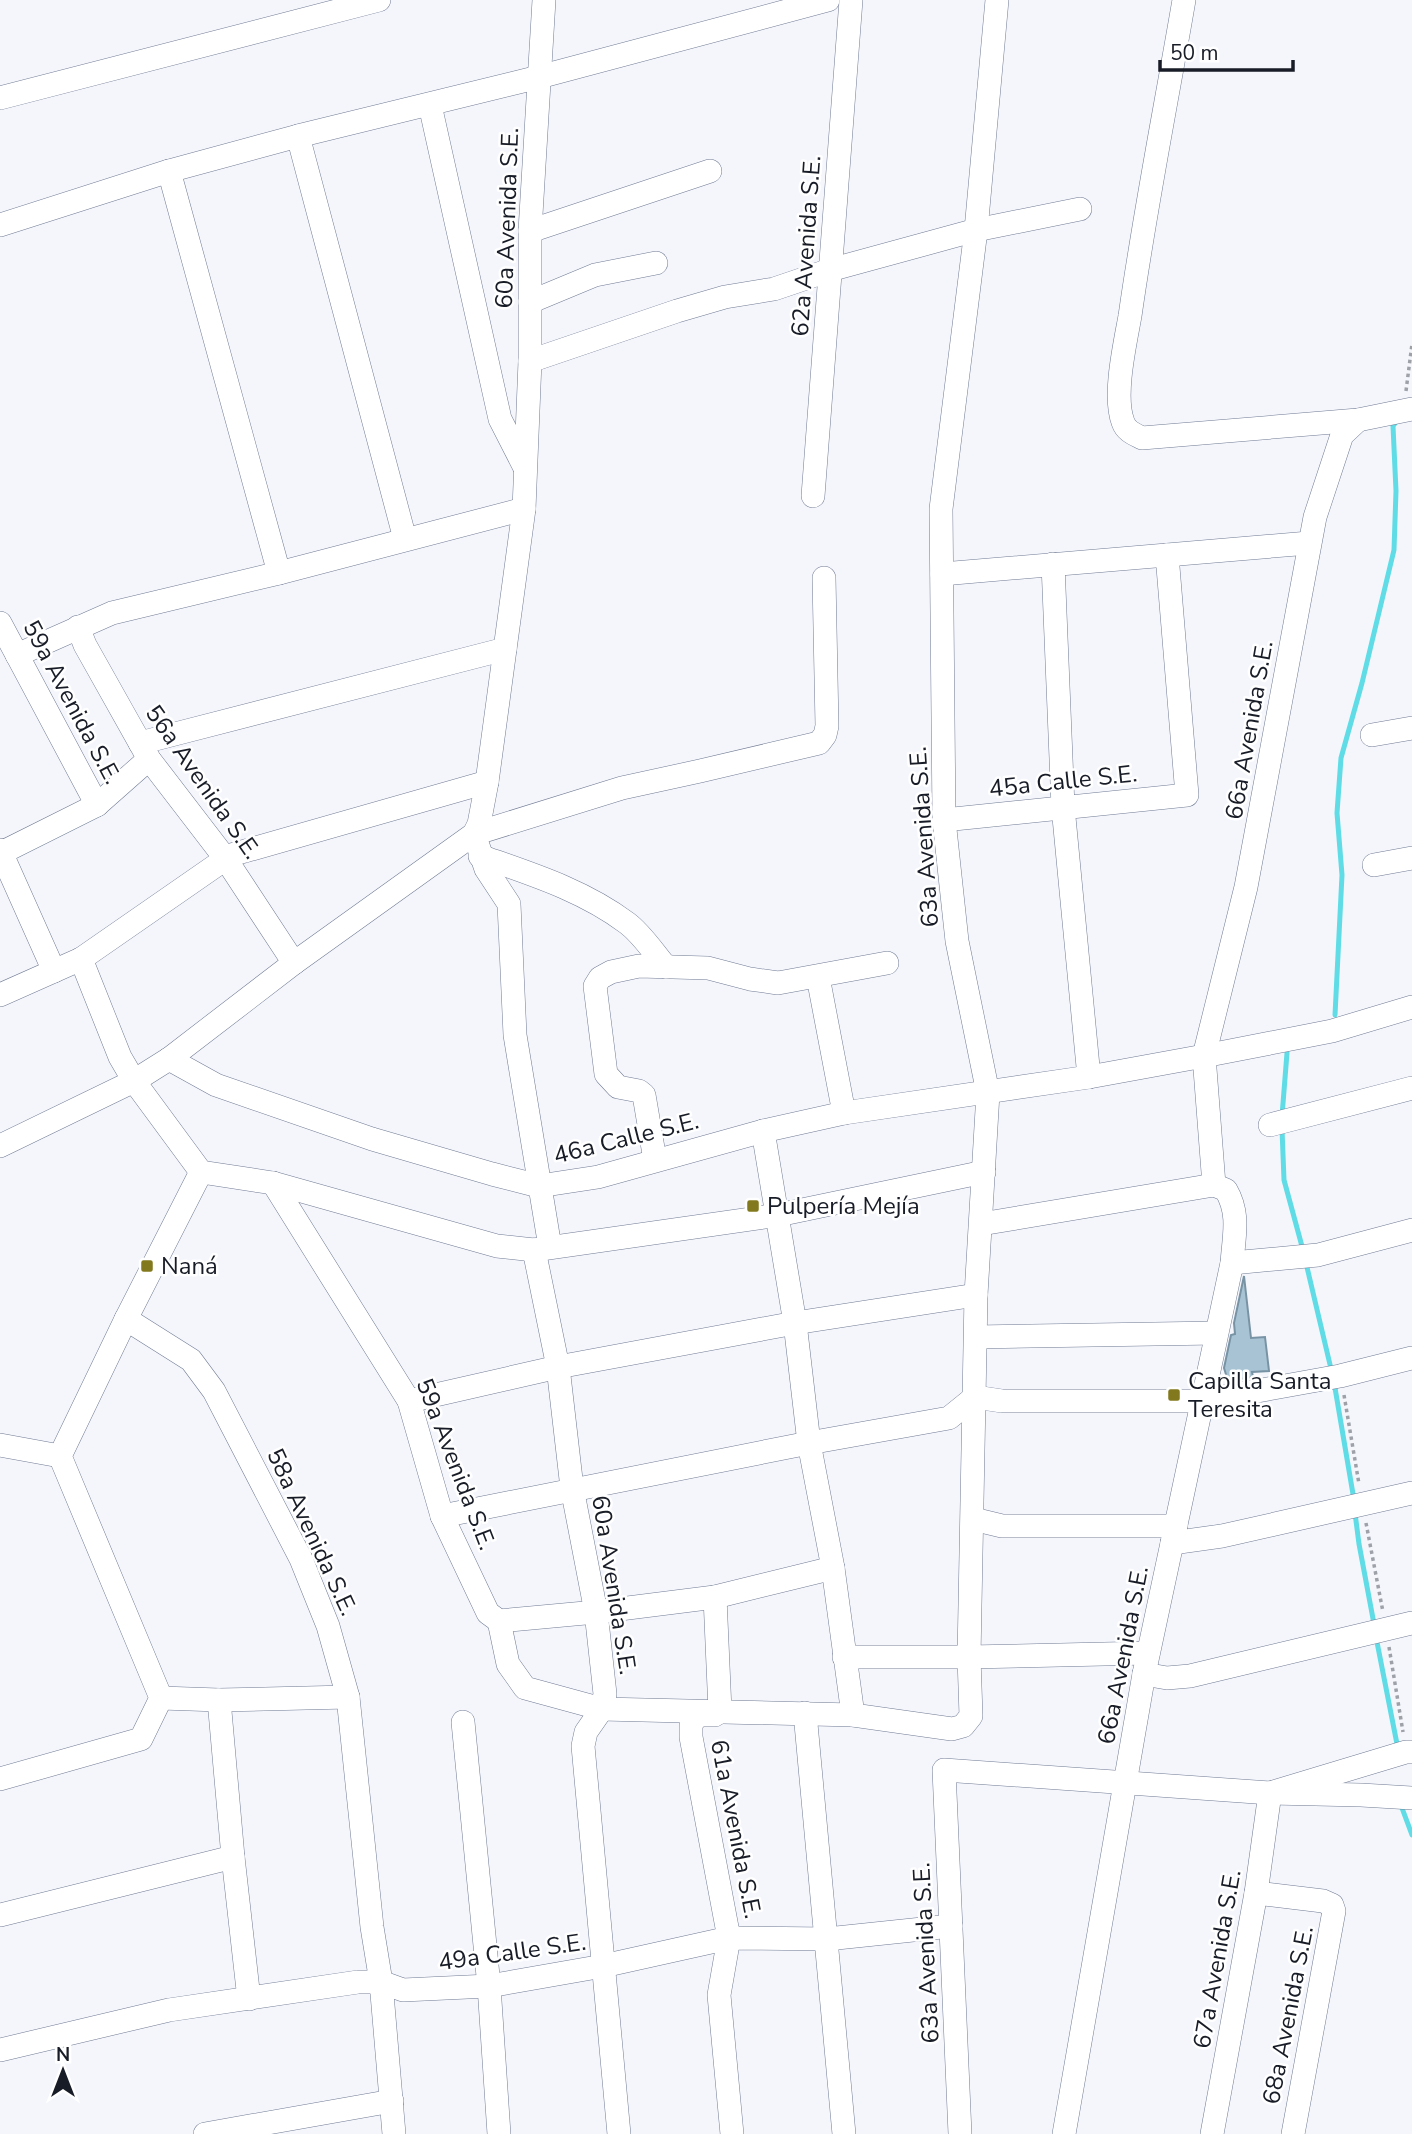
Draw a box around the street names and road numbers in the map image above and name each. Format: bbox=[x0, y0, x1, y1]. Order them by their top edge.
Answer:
street label: 60a Avenida S.E. bbox=[488, 127, 526, 309]
street label: 62a Avenida S.E. bbox=[784, 154, 828, 338]
street label: 59a Avenida S.E. bbox=[15, 614, 129, 790]
street label: 66a Avenida S.E. bbox=[1218, 638, 1280, 822]
street label: 56a Avenida S.E. bbox=[138, 699, 268, 865]
street label: 63a Avenida S.E. bbox=[902, 745, 946, 929]
street label: 45a Calle S.E. bbox=[987, 757, 1139, 805]
street label: 46a Calle S.E. bbox=[550, 1104, 702, 1172]
street label: 59a Avenida S.E. bbox=[409, 1374, 503, 1554]
street label: 58a Avenida S.E. bbox=[259, 1443, 365, 1621]
street label: 60a Avenida S.E. bbox=[584, 1493, 644, 1677]
street label: 66a Avenida S.E. bbox=[1090, 1563, 1156, 1747]
street label: 61a Avenida S.E. bbox=[703, 1737, 769, 1921]
street label: 63a Avenida S.E. bbox=[905, 1862, 947, 2044]
street label: 67a Avenida S.E. bbox=[1186, 1867, 1248, 2051]
street label: 68a Avenida S.E. bbox=[1255, 1923, 1321, 2107]
street label: 49a Calle S.E. bbox=[436, 1926, 588, 1978]

